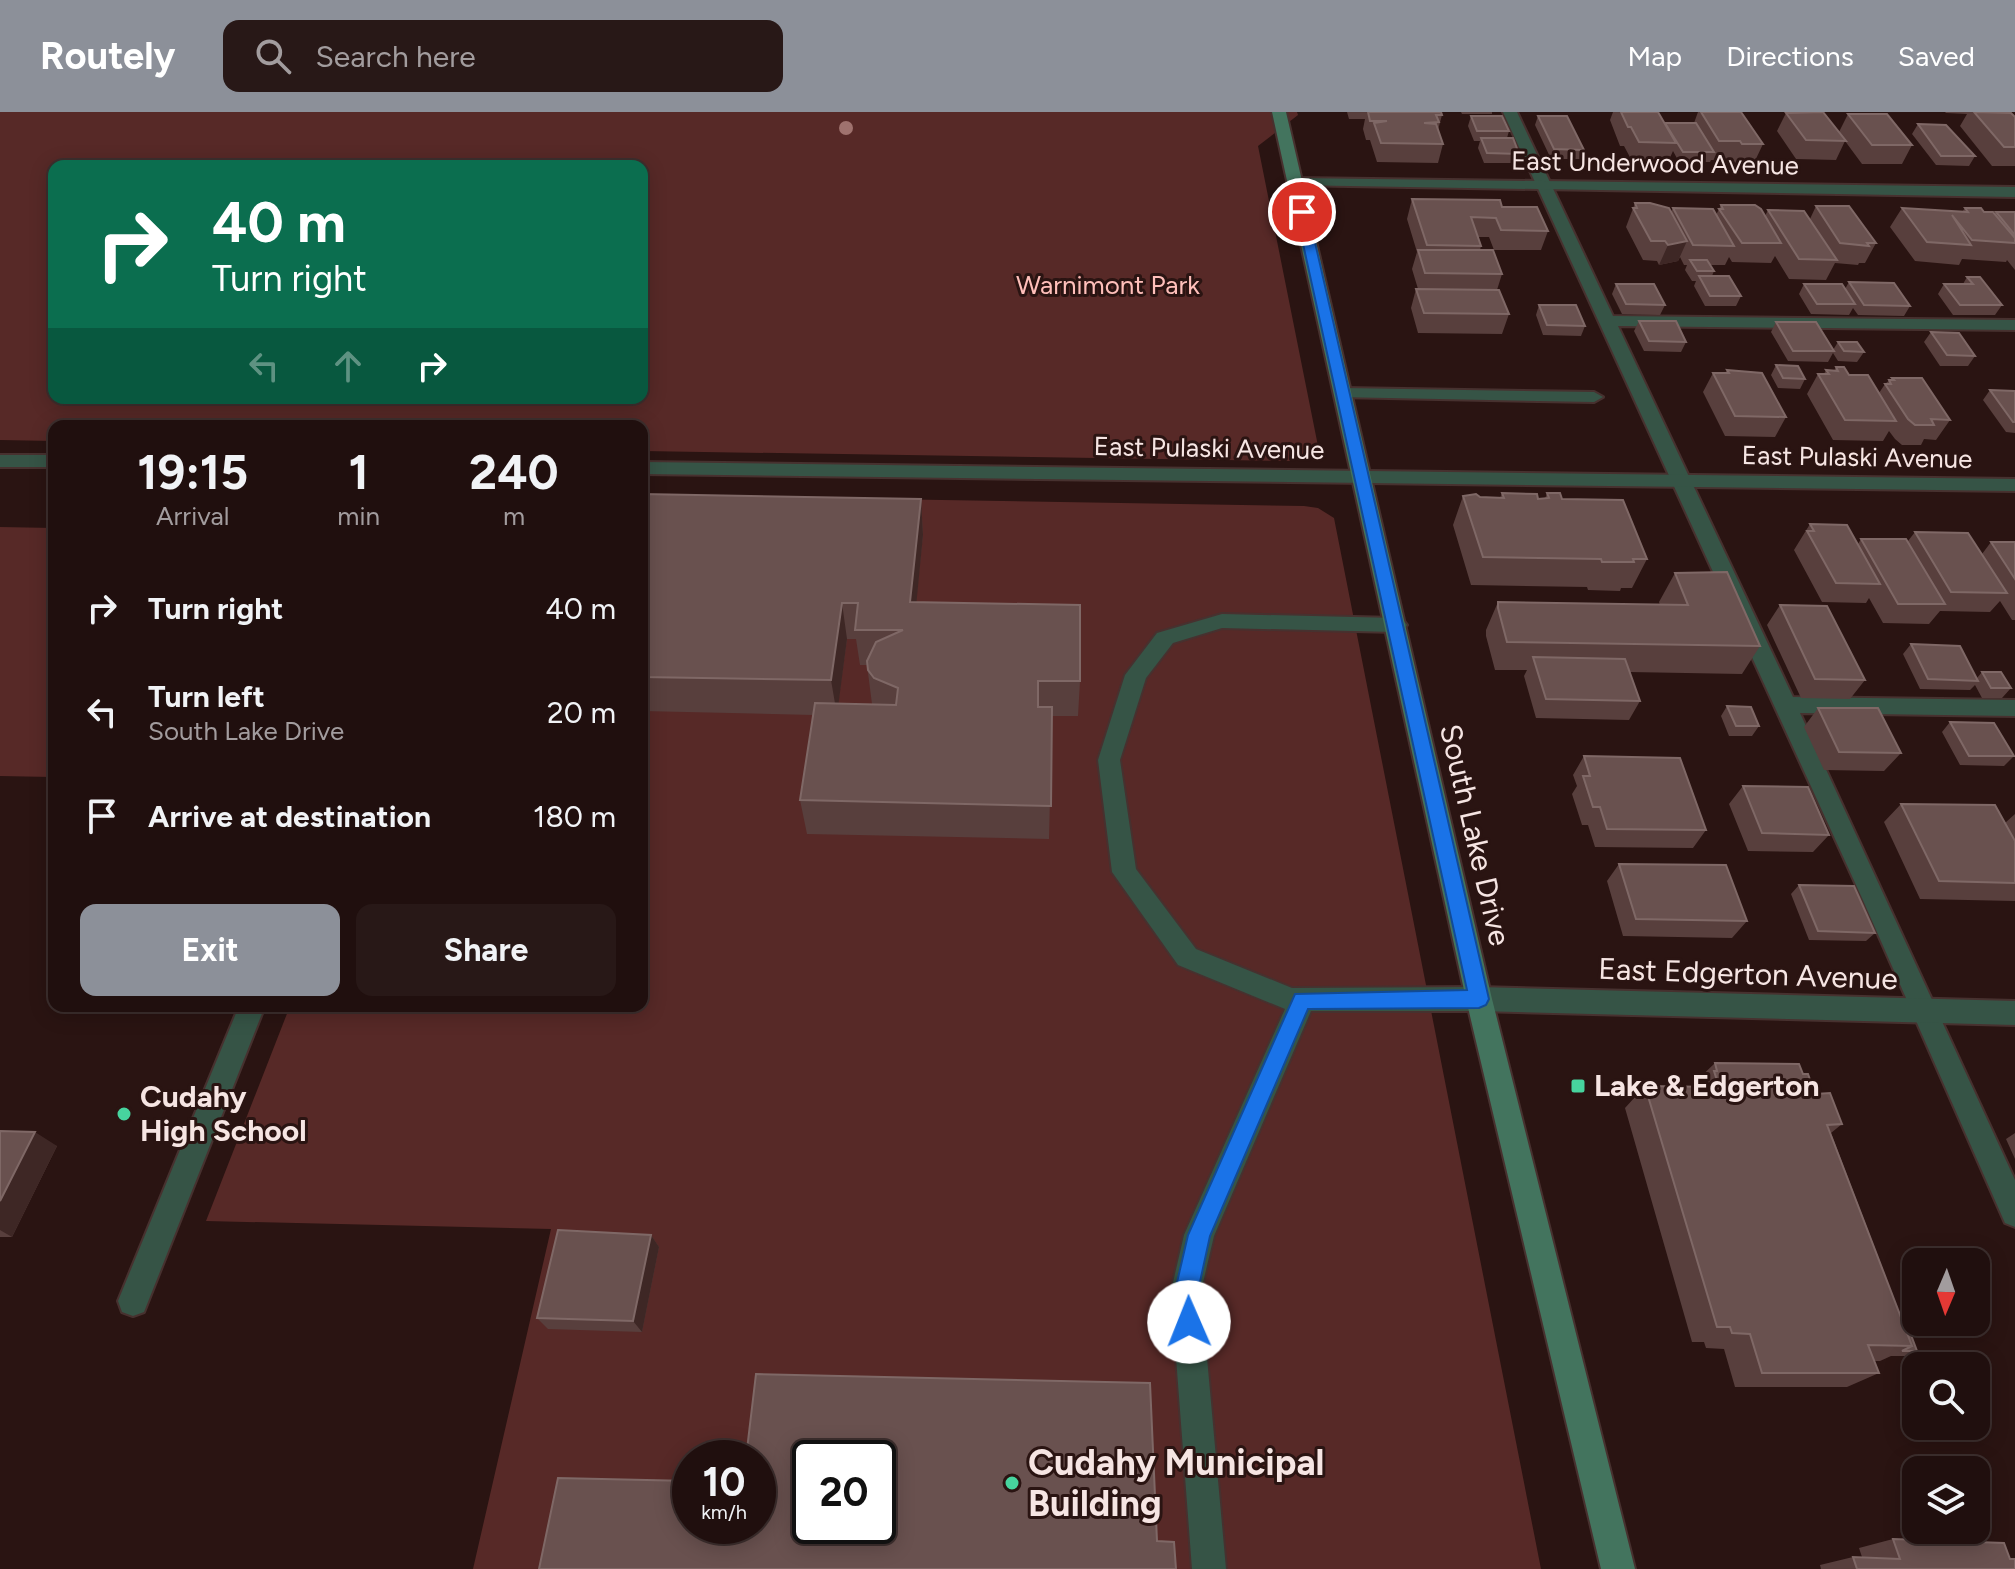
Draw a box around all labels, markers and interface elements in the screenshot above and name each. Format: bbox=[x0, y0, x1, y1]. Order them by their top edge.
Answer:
search box bbox=[223, 20, 783, 92]
text: Routely bbox=[40, 33, 175, 79]
icon: search bbox=[251, 34, 295, 78]
text: Search here bbox=[315, 38, 476, 75]
text: Map bbox=[1628, 39, 1682, 73]
text: Directions bbox=[1726, 39, 1854, 73]
text: Saved bbox=[1898, 39, 1975, 73]
street label: East Underwood Avenue bbox=[1511, 144, 1799, 182]
pin bbox=[1268, 178, 1336, 246]
text: 40 m bbox=[212, 189, 346, 256]
icon: arrive bbox=[1280, 190, 1324, 234]
icon: right bbox=[80, 192, 184, 296]
text: Turn right bbox=[212, 257, 367, 300]
park label: Warnimont Park bbox=[1016, 269, 1200, 301]
icon: left bbox=[242, 344, 286, 388]
icon: ahead bbox=[326, 344, 370, 388]
icon: right bbox=[410, 344, 454, 388]
street label: East Pulaski Avenue bbox=[1093, 430, 1325, 466]
street label: East Pulaski Avenue bbox=[1741, 439, 1973, 475]
text: 19:15 bbox=[137, 443, 248, 501]
text: 1 bbox=[349, 443, 369, 501]
text: 240 bbox=[469, 443, 559, 501]
text: Arrival bbox=[156, 500, 229, 532]
text: min bbox=[337, 500, 380, 532]
text: m bbox=[503, 500, 525, 532]
icon: right bbox=[80, 586, 124, 630]
text: Turn right bbox=[148, 590, 283, 627]
text: 40 m bbox=[545, 590, 616, 627]
text: Turn left bbox=[148, 678, 265, 715]
icon: left bbox=[80, 690, 124, 734]
text: 20 m bbox=[547, 694, 616, 731]
text: South Lake Drive bbox=[148, 715, 344, 747]
street label: South Lake Drive bbox=[1432, 720, 1519, 949]
icon: arrive bbox=[80, 794, 124, 838]
text: Arrive at destination bbox=[148, 798, 431, 835]
text: 180 m bbox=[533, 798, 616, 835]
button: Exit bbox=[80, 904, 340, 996]
button: Share bbox=[356, 904, 616, 996]
street label: East Edgerton Avenue bbox=[1598, 950, 1898, 997]
place label: Lake & Edgerton bbox=[1594, 1067, 1820, 1104]
marker: Lake & Edgerton bbox=[1569, 1077, 1587, 1095]
place label: Cudahy High School bbox=[140, 1078, 307, 1149]
marker: Cudahy High School bbox=[115, 1105, 133, 1123]
north arrow bbox=[1902, 1248, 1990, 1336]
map controls bbox=[1902, 1248, 1990, 1544]
position arrow bbox=[1147, 1280, 1231, 1364]
button: search bbox=[1902, 1352, 1990, 1440]
speed limit sign: 20 bbox=[792, 1440, 896, 1544]
place label: Cudahy Municipal Building bbox=[1028, 1441, 1324, 1525]
button: layers bbox=[1902, 1456, 1990, 1544]
text: 10 bbox=[703, 1458, 745, 1506]
marker: Cudahy Municipal Building bbox=[1003, 1474, 1021, 1492]
text: km/h bbox=[701, 1500, 747, 1524]

